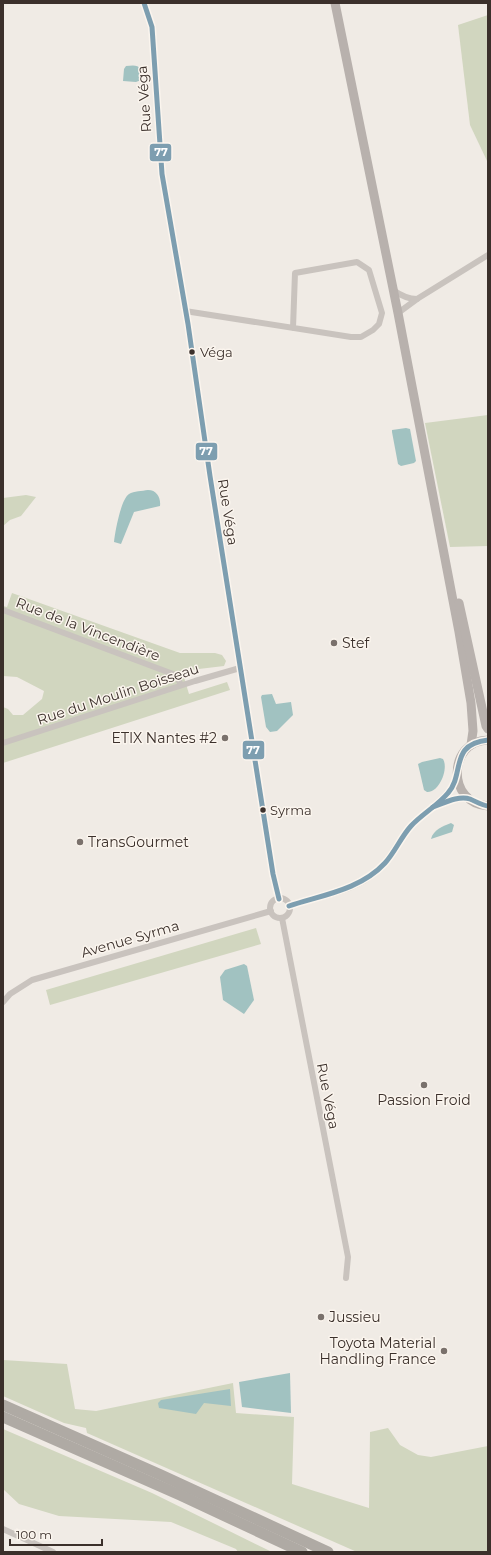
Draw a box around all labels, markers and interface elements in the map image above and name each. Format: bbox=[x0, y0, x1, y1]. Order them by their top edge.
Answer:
street label: Rue Véga bbox=[133, 65, 155, 133]
line badge: 77 bbox=[149, 143, 172, 162]
text: 77 bbox=[154, 145, 168, 159]
place label: Véga bbox=[200, 344, 233, 360]
marker: Véga bbox=[187, 347, 197, 357]
line badge: 77 bbox=[195, 442, 218, 461]
text: 77 bbox=[199, 444, 213, 458]
street label: Rue Véga bbox=[214, 478, 242, 546]
street label: Rue de la Vincendière bbox=[13, 593, 163, 665]
place label: Stef bbox=[342, 634, 370, 652]
marker: Stef bbox=[329, 638, 339, 648]
street label: Rue du Moulin Boisseau bbox=[35, 659, 201, 729]
place label: ETIX Nantes #2 bbox=[112, 729, 217, 747]
marker: ETIX Nantes #2 bbox=[220, 733, 230, 743]
line badge: 77 bbox=[242, 740, 265, 760]
text: 77 bbox=[246, 743, 260, 757]
place label: Syrma bbox=[270, 802, 312, 818]
marker: Syrma bbox=[258, 805, 268, 815]
place label: TransGourmet bbox=[88, 833, 189, 851]
marker: TransGourmet bbox=[75, 837, 85, 847]
street label: Avenue Syrma bbox=[79, 916, 181, 962]
street label: Rue Véga bbox=[313, 1061, 343, 1131]
marker: Passion Froid bbox=[419, 1080, 429, 1090]
place label: Passion Froid bbox=[377, 1091, 471, 1109]
place label: Jussieu bbox=[328, 1308, 381, 1326]
marker: Jussieu bbox=[316, 1312, 326, 1322]
place label: Toyota Material Handling France bbox=[319, 1334, 436, 1368]
marker: Toyota Material Handling France bbox=[439, 1346, 449, 1356]
scale bar bbox=[10, 1521, 102, 1547]
text: 100 m bbox=[16, 1527, 52, 1542]

